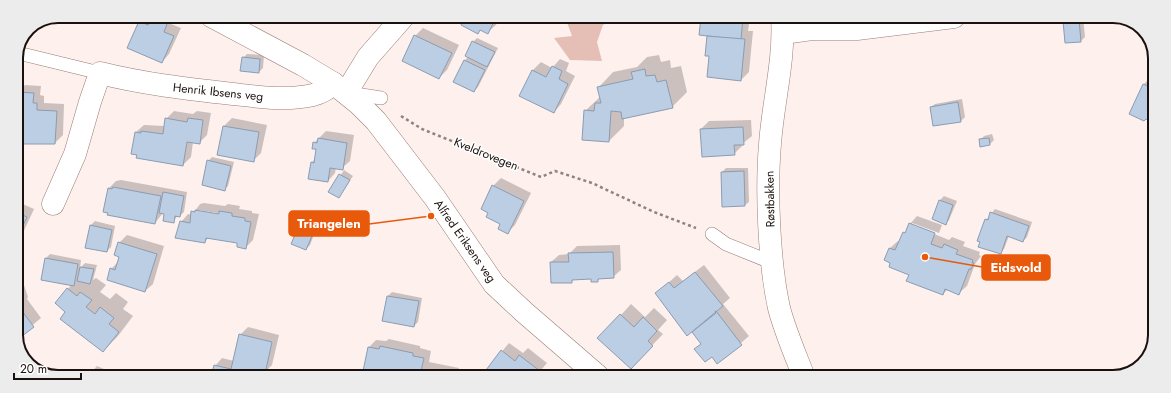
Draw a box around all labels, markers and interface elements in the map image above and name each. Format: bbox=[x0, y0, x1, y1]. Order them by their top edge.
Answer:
street label: Henrik Ibsens veg bbox=[172, 78, 264, 106]
street label: Kveldrovegen bbox=[451, 133, 521, 175]
street label: Røstbakken bbox=[761, 171, 779, 227]
street label: Alfred Eriksens veg bbox=[430, 196, 500, 286]
callout: Triangelen bbox=[289, 211, 369, 236]
text: Triangelen bbox=[297, 214, 361, 233]
callout: Eidsvold bbox=[982, 255, 1050, 280]
text: Eidsvold bbox=[990, 258, 1042, 277]
scale bar bbox=[14, 355, 81, 381]
text: 20 m bbox=[20, 360, 47, 378]

